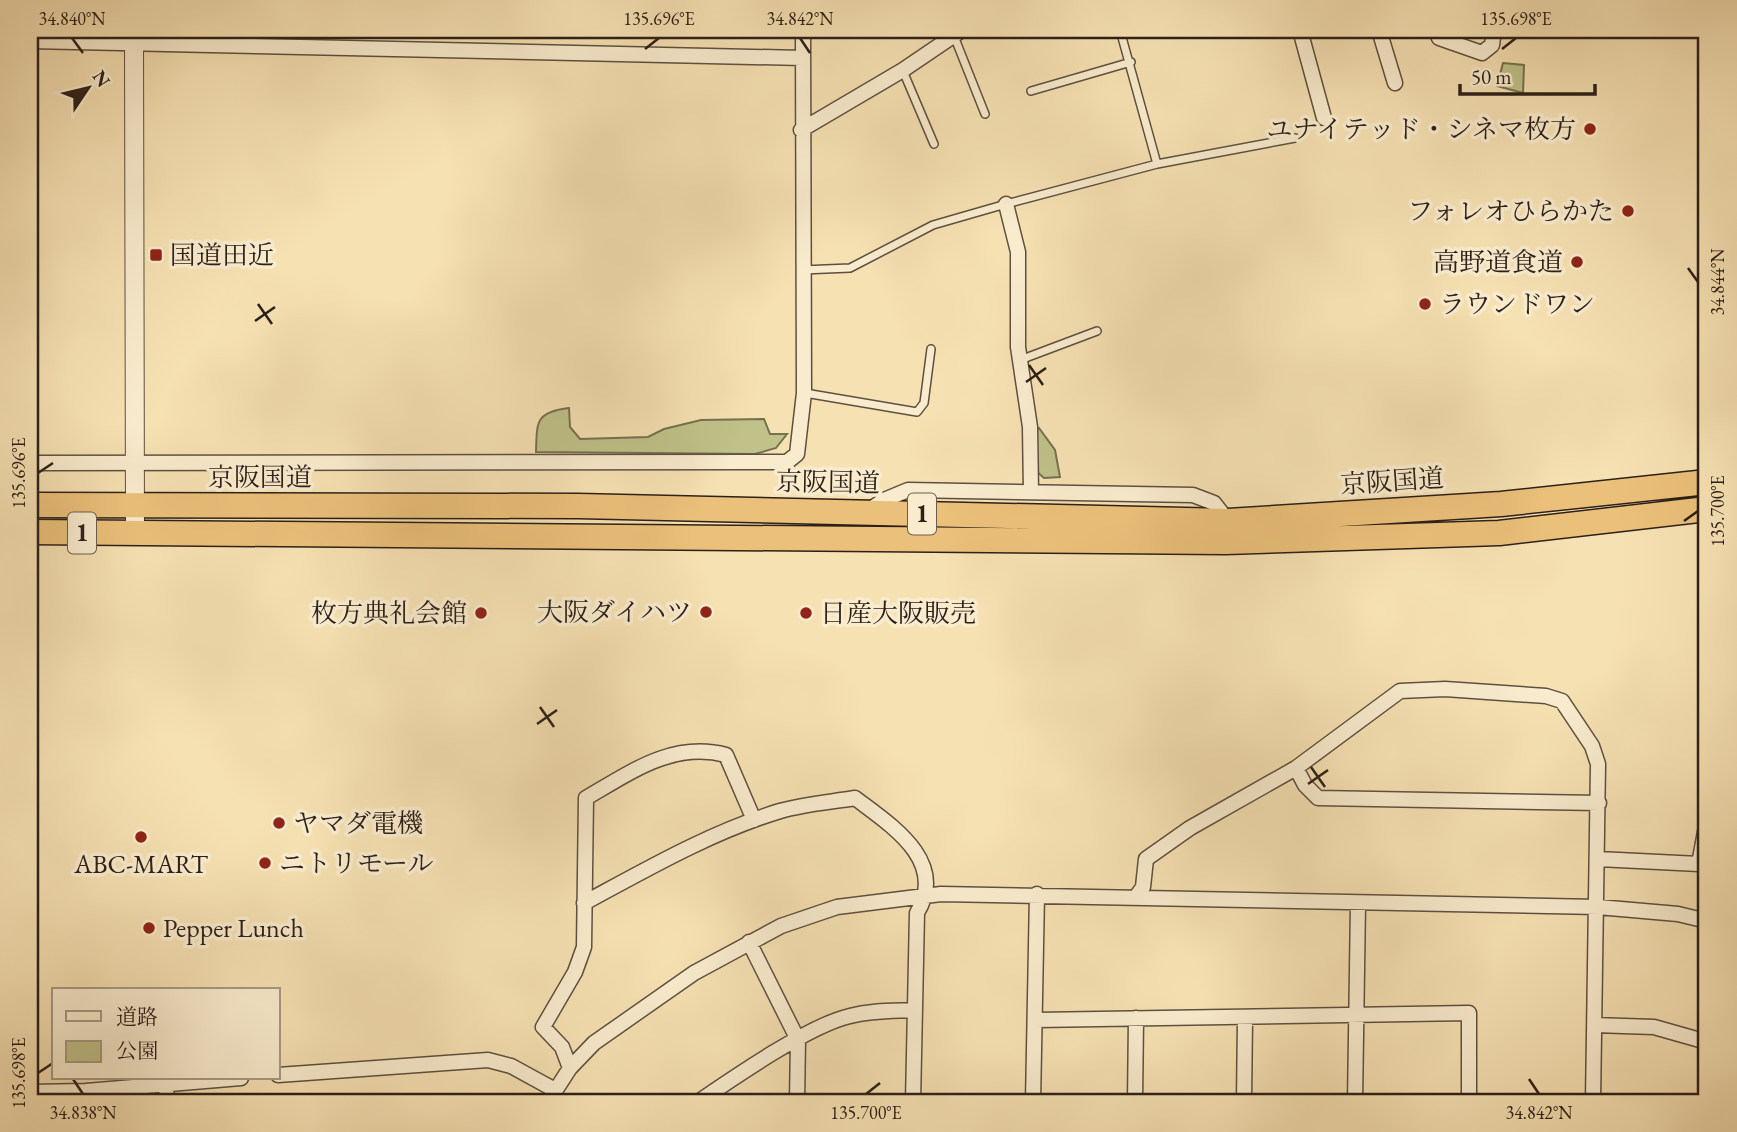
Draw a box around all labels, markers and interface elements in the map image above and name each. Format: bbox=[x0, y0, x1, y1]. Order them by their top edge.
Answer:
text: 34.840°N bbox=[39, 7, 106, 30]
text: 135.696°E bbox=[623, 7, 695, 30]
text: 34.842°N bbox=[767, 7, 834, 30]
text: 135.698°E bbox=[1480, 7, 1552, 30]
north arrow bbox=[52, 52, 122, 122]
scale bar bbox=[1460, 52, 1595, 96]
text: 50 m bbox=[1471, 63, 1512, 90]
text: N bbox=[87, 65, 117, 93]
place label: ユナイテッド・シネマ枚方 bbox=[1267, 112, 1576, 146]
marker: ユナイテッド・シネマ枚方 bbox=[1582, 121, 1598, 137]
place label: フォレオひらかた bbox=[1407, 194, 1614, 228]
marker: フォレオひらかた bbox=[1620, 203, 1636, 219]
place label: 国道田近 bbox=[170, 238, 274, 272]
place label: 高野道食道 bbox=[1433, 245, 1563, 279]
marker: 国道田近 bbox=[148, 247, 164, 263]
text: 34.844°N bbox=[1706, 248, 1729, 315]
marker: 高野道食道 bbox=[1569, 254, 1585, 270]
place label: ラウンドワン bbox=[1439, 287, 1595, 321]
marker: ラウンドワン bbox=[1417, 296, 1433, 312]
text: 135.696°E bbox=[7, 437, 30, 509]
street label: 京阪国道 bbox=[208, 460, 312, 494]
street label: 京阪国道 bbox=[1339, 460, 1445, 502]
street label: 京阪国道 bbox=[776, 464, 880, 500]
text: 135.700°E bbox=[1706, 475, 1729, 547]
road number: 1 bbox=[908, 494, 936, 534]
road number: 1 bbox=[68, 512, 96, 554]
place label: 大阪ダイハツ bbox=[537, 595, 692, 629]
place label: 枚方典礼会館 bbox=[311, 596, 467, 630]
place label: 日産大阪販売 bbox=[820, 596, 976, 630]
marker: 大阪ダイハツ bbox=[698, 604, 714, 620]
marker: 枚方典礼会館 bbox=[473, 605, 489, 621]
marker: 日産大阪販売 bbox=[798, 605, 814, 621]
place label: ヤマダ電機 bbox=[293, 806, 423, 840]
marker: ヤマダ電機 bbox=[271, 815, 287, 831]
marker: ABC-MART bbox=[133, 829, 149, 845]
place label: ニトリモール bbox=[279, 846, 433, 880]
place label: ABC-MART bbox=[73, 847, 208, 881]
marker: ニトリモール bbox=[257, 855, 273, 871]
place label: Pepper Lunch bbox=[163, 911, 304, 945]
marker: Pepper Lunch bbox=[141, 920, 157, 936]
legend bbox=[52, 988, 280, 1080]
text: 道路 bbox=[116, 1003, 158, 1030]
text: 135.698°E bbox=[7, 1037, 30, 1109]
text: 公園 bbox=[116, 1037, 158, 1064]
text: 34.838°N bbox=[50, 1101, 117, 1124]
text: 135.700°E bbox=[830, 1101, 902, 1124]
text: 34.842°N bbox=[1506, 1101, 1573, 1124]

